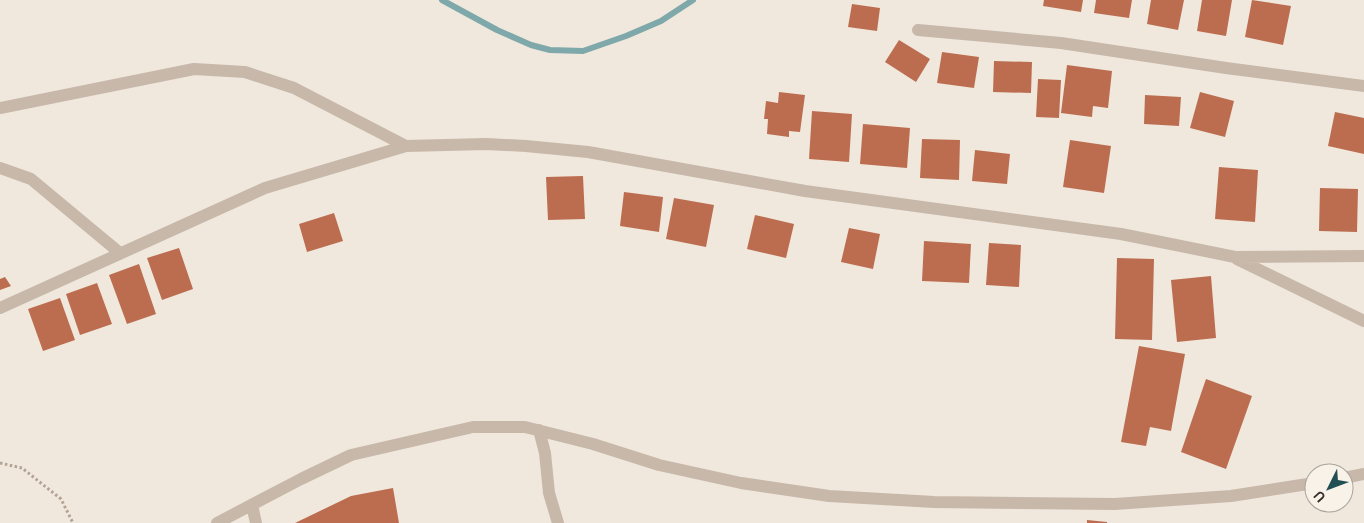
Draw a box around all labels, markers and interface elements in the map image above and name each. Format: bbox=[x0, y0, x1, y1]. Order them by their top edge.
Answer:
north arrow bbox=[1304, 463, 1354, 513]
text: U bbox=[1309, 487, 1329, 506]

